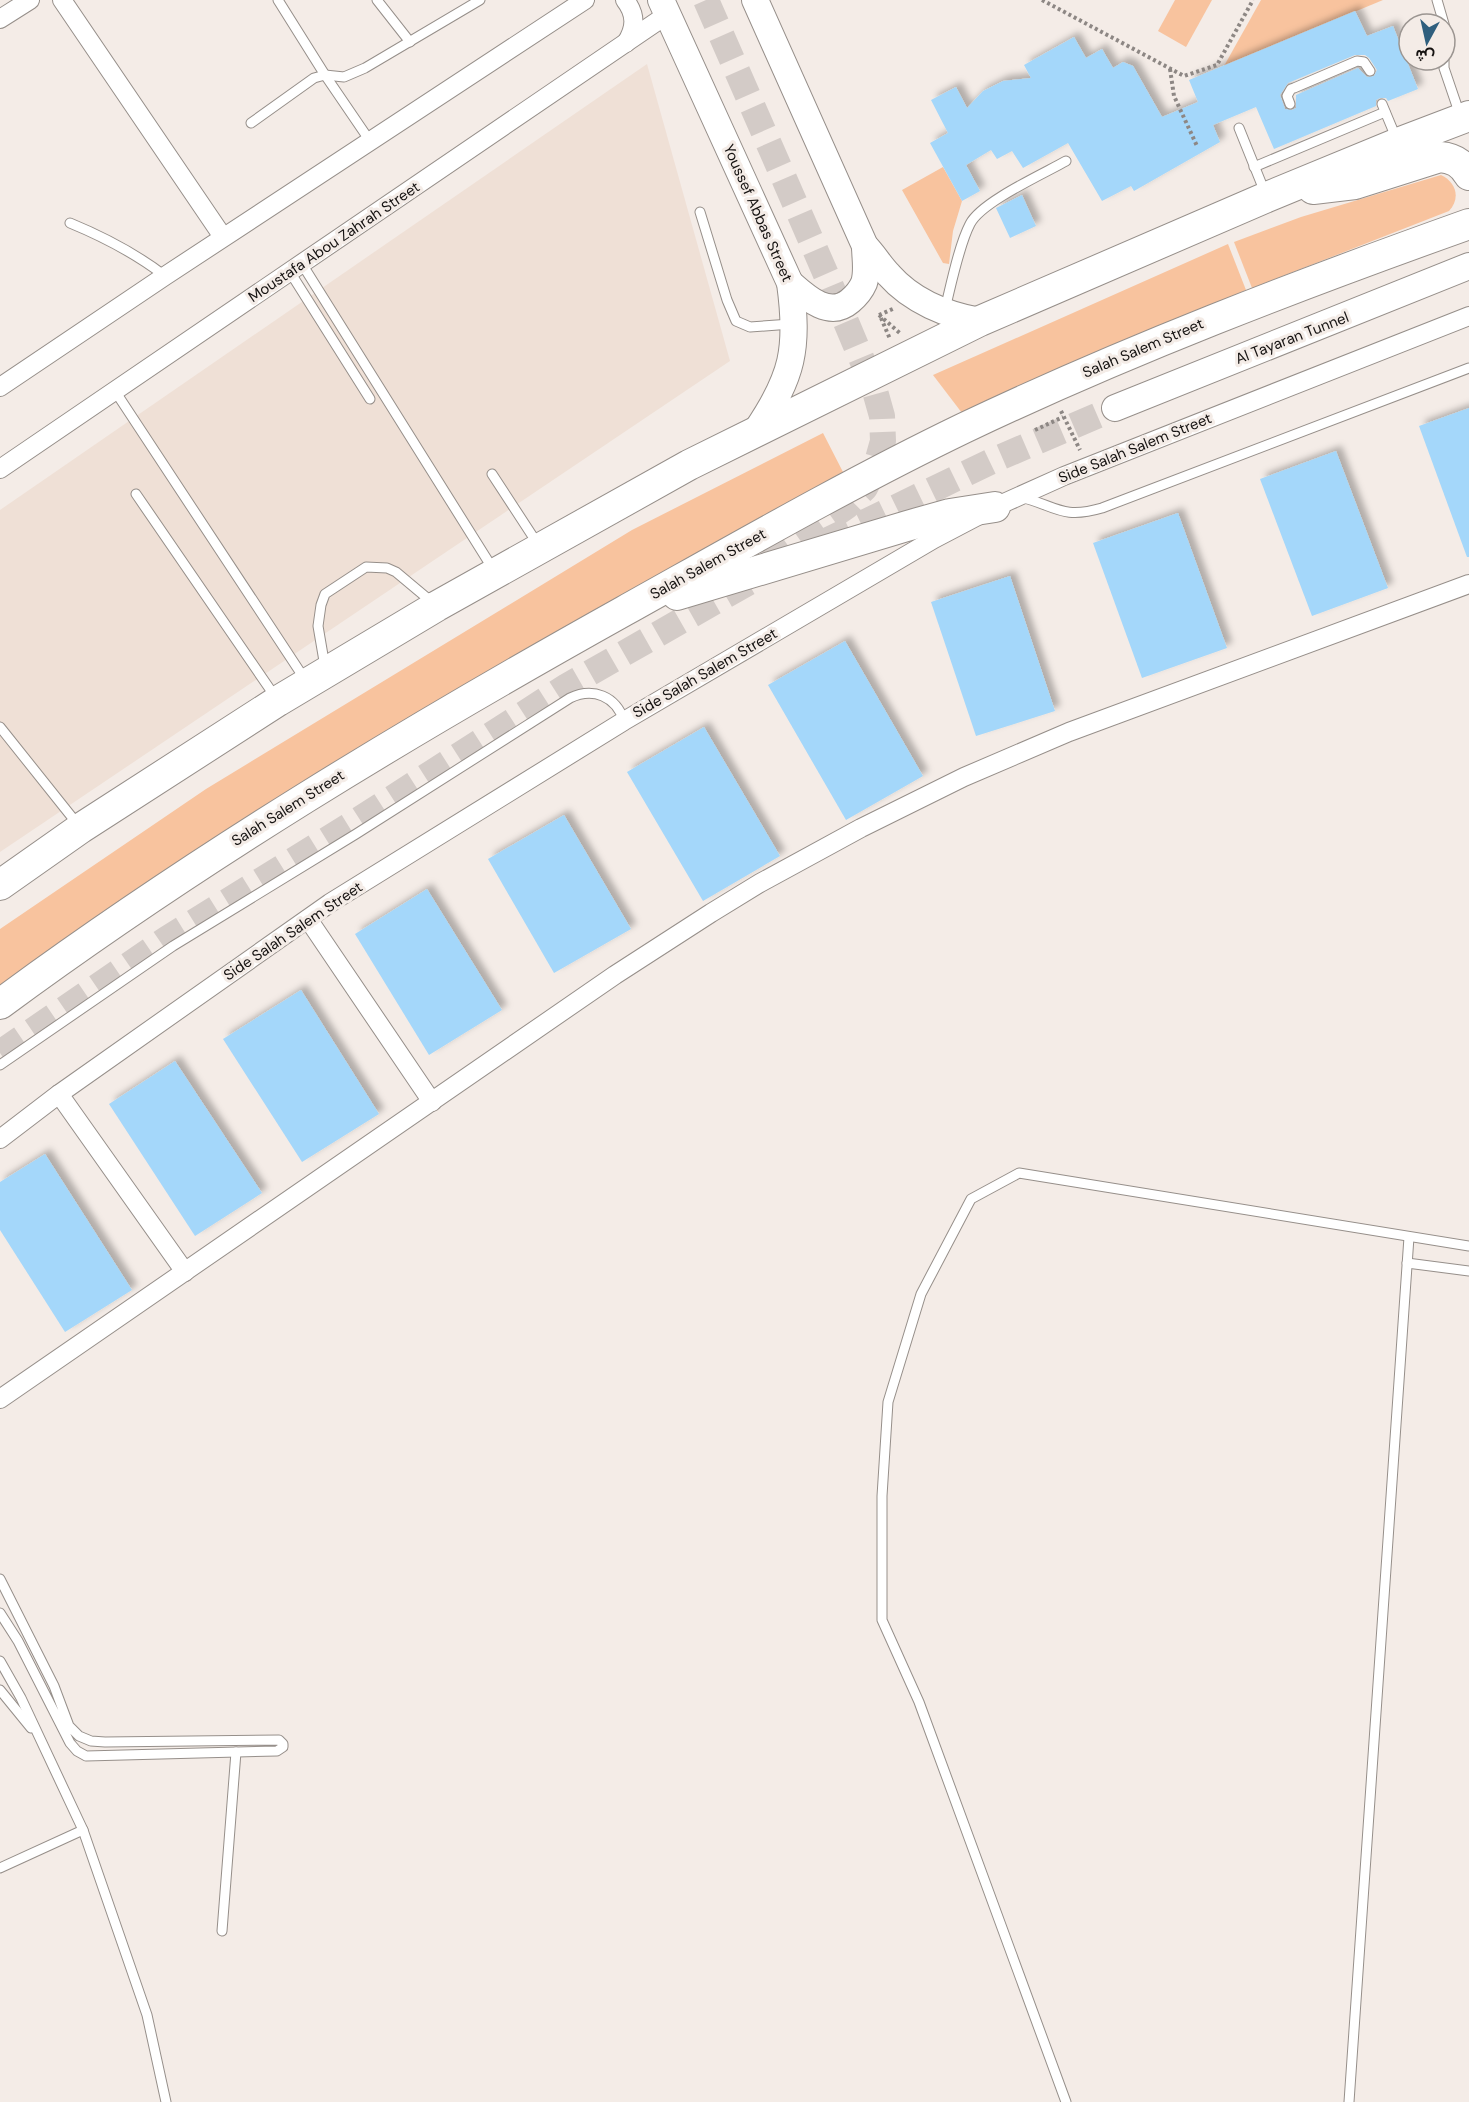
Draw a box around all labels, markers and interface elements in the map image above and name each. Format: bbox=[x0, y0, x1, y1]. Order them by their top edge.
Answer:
north arrow bbox=[1397, 12, 1457, 72]
text: ش bbox=[1414, 45, 1436, 68]
street label: Youssef Abbas Street bbox=[719, 141, 797, 285]
street label: Moustafa Abou Zahrah Street bbox=[244, 177, 424, 307]
street label: Al Tayaran Tunnel bbox=[1232, 307, 1352, 369]
street label: Salah Salem Street bbox=[1079, 313, 1207, 383]
street label: Side Salah Salem Street bbox=[1055, 408, 1215, 488]
street label: Salah Salem Street bbox=[646, 524, 770, 604]
street label: Side Salah Salem Street bbox=[629, 623, 781, 723]
street label: Salah Salem Street bbox=[228, 765, 348, 851]
street label: Side Salah Salem Street bbox=[220, 877, 367, 985]

